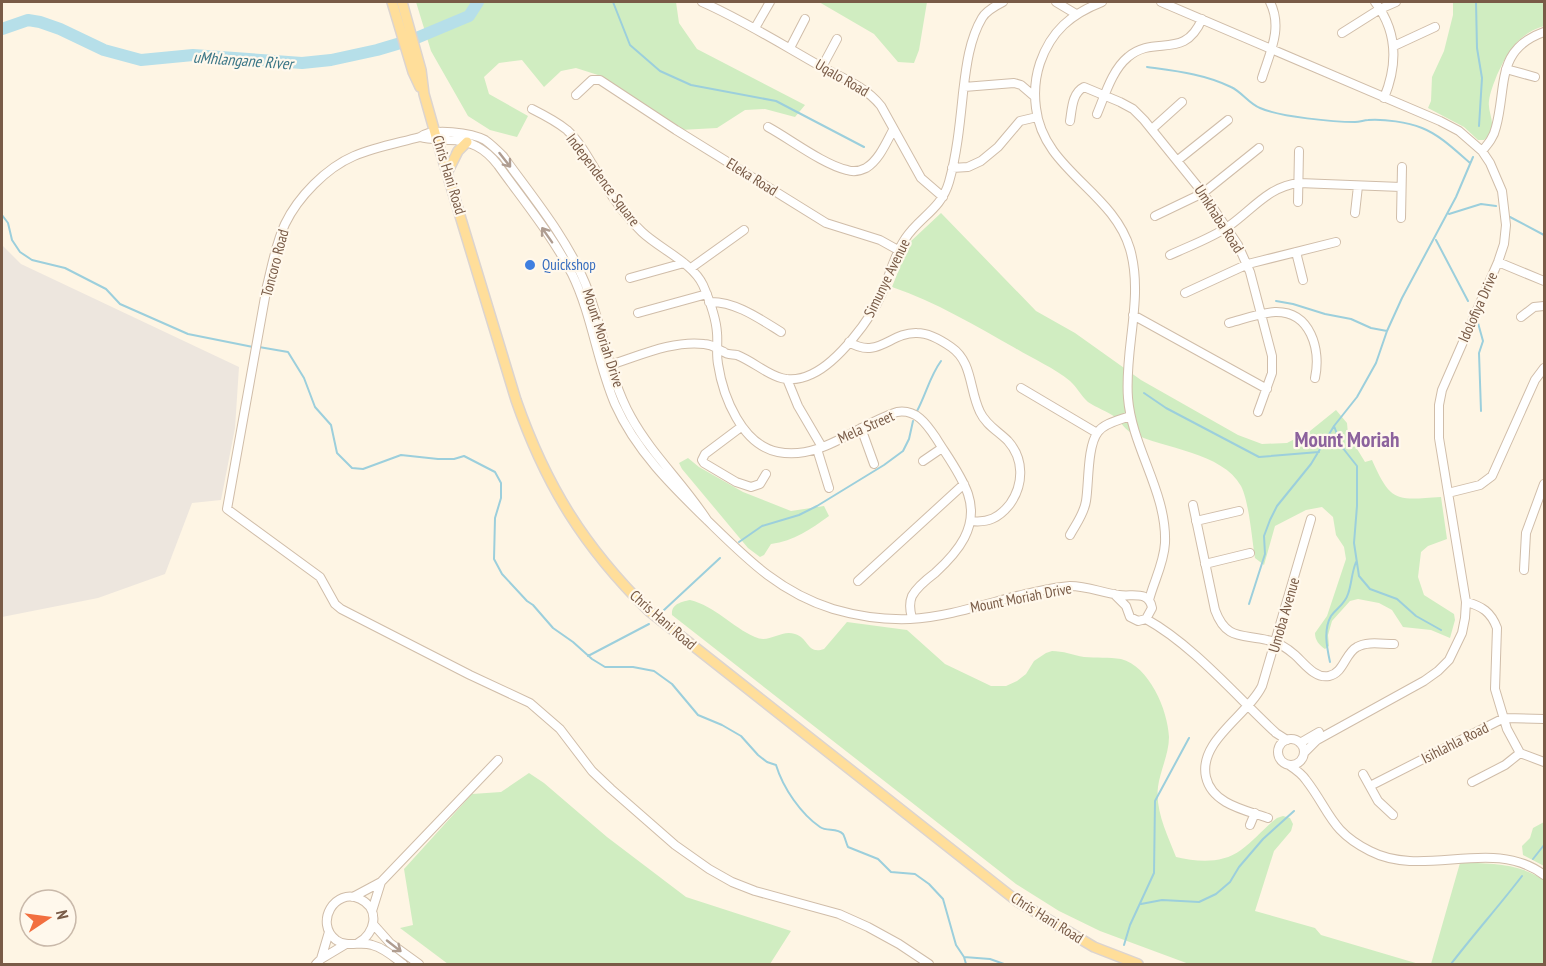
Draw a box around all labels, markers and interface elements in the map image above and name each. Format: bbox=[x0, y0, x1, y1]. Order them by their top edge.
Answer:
water label: uMhlangane River bbox=[192, 47, 296, 74]
street label: Uqalo Road bbox=[812, 55, 873, 101]
street label: Independence Square bbox=[562, 129, 645, 230]
street label: Chris Hani Road bbox=[428, 133, 471, 217]
one-way arrow bbox=[499, 152, 512, 168]
street label: Eleka Road bbox=[723, 153, 781, 200]
street label: Umkhaba Road bbox=[1190, 181, 1248, 256]
street label: Toncoro Road bbox=[256, 227, 293, 299]
one-way arrow bbox=[541, 228, 553, 244]
street label: Simunye Avenue bbox=[859, 235, 914, 320]
place label: Quickshop bbox=[542, 255, 596, 274]
marker: Quickshop bbox=[523, 258, 537, 272]
street label: Idolofiya Drive bbox=[1454, 269, 1501, 345]
street label: Mount Moriah Drive bbox=[579, 286, 628, 390]
street label: Mela Street bbox=[835, 406, 897, 447]
district label: Mount Moriah bbox=[1295, 426, 1399, 453]
street label: Umoba Avenue bbox=[1264, 575, 1303, 655]
street label: Mount Moriah Drive bbox=[969, 578, 1073, 617]
street label: Chris Hani Road bbox=[626, 586, 700, 654]
street label: Isihlahla Road bbox=[1418, 718, 1492, 768]
north arrow bbox=[18, 888, 78, 948]
street label: Chris Hani Road bbox=[1008, 888, 1087, 947]
text: N bbox=[52, 908, 73, 921]
one-way arrow bbox=[386, 939, 402, 952]

